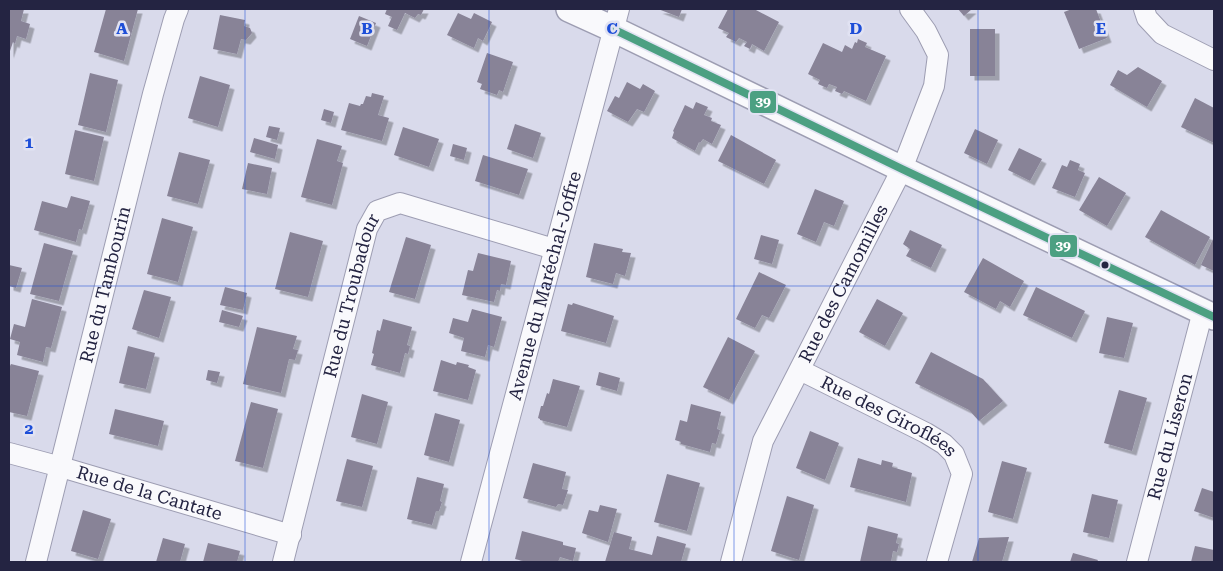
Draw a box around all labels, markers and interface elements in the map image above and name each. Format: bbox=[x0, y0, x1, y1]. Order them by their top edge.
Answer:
text: A bbox=[116, 19, 128, 38]
text: B bbox=[361, 19, 373, 38]
text: C bbox=[606, 19, 618, 38]
text: D bbox=[850, 19, 863, 38]
text: E bbox=[1096, 19, 1106, 38]
line badge: 39 bbox=[749, 90, 777, 114]
text: 39 bbox=[755, 93, 771, 109]
text: 1 bbox=[25, 133, 34, 152]
street label: Avenue du Maréchal-Joffre bbox=[504, 169, 585, 402]
street label: Rue des Camomilles bbox=[794, 201, 892, 366]
street label: Rue du Tambourin bbox=[75, 204, 135, 365]
street label: Rue du Troubadour bbox=[319, 210, 384, 380]
line badge: 39 bbox=[1049, 234, 1078, 258]
text: 39 bbox=[1055, 237, 1071, 253]
unlabelled marker bbox=[1100, 260, 1110, 270]
street label: Rue du Liseron bbox=[1143, 370, 1196, 502]
street label: Rue des Giroflées bbox=[818, 371, 961, 461]
text: 2 bbox=[25, 419, 34, 438]
street label: Rue de la Cantate bbox=[74, 461, 225, 524]

